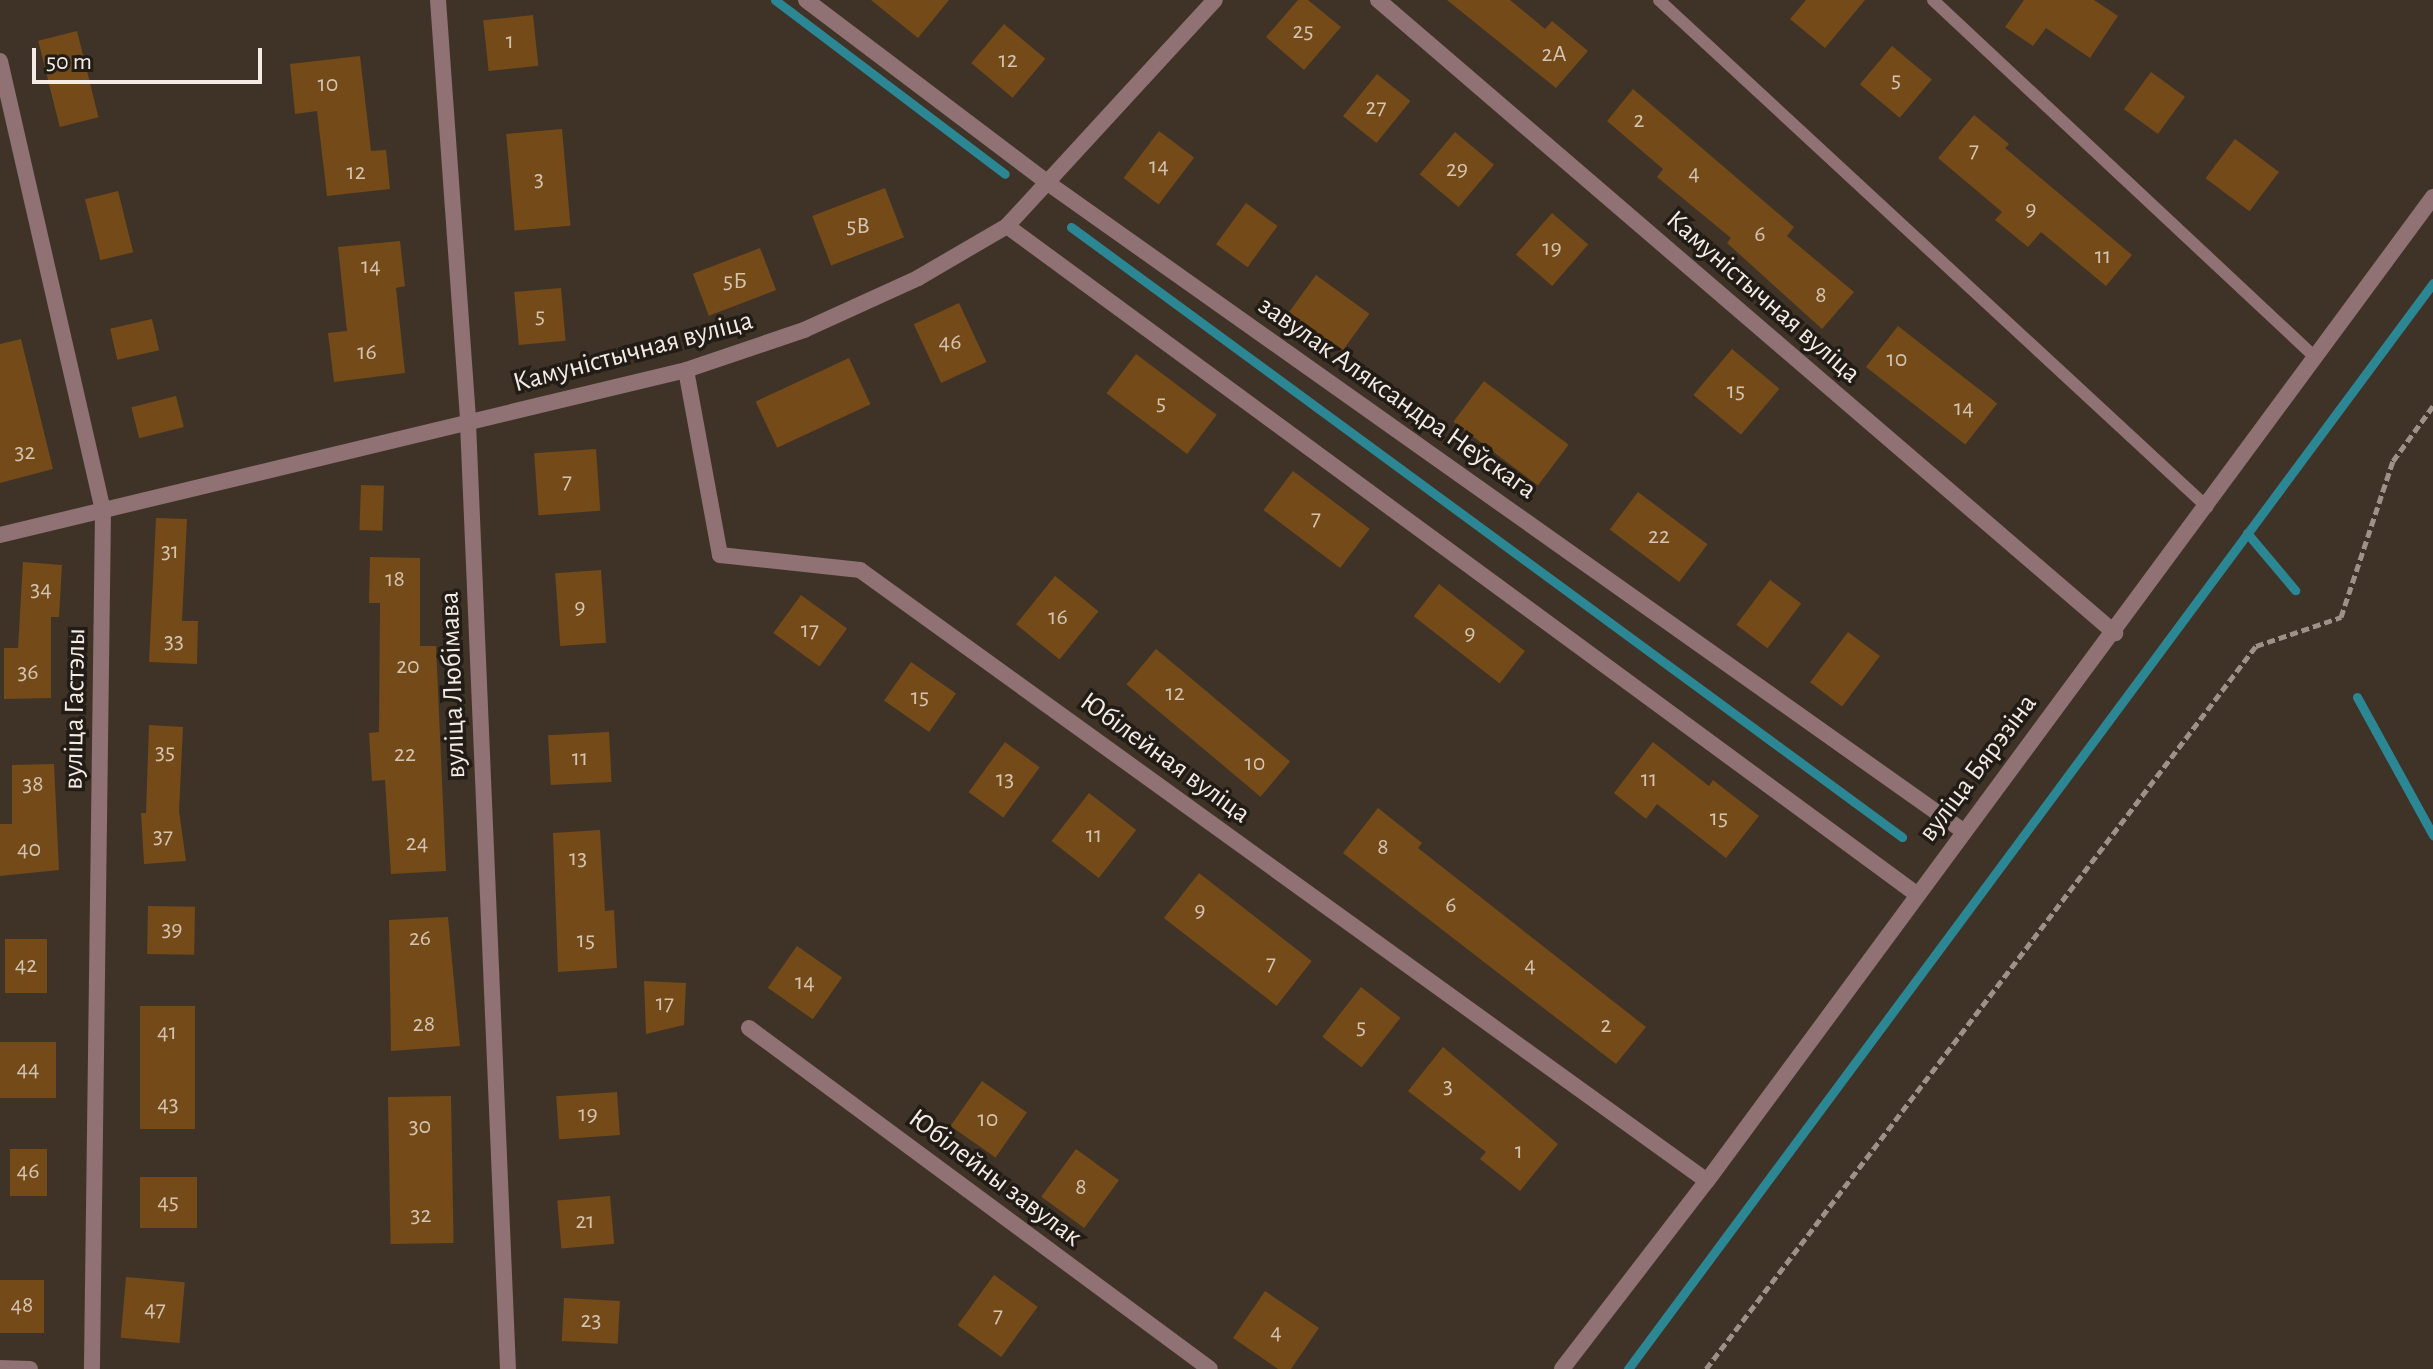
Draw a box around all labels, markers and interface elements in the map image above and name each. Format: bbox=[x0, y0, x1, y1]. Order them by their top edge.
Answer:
house number: 25 bbox=[1293, 18, 1313, 46]
house number: 1 bbox=[506, 28, 514, 56]
scale bar bbox=[36, 32, 266, 82]
house number: 2А bbox=[1541, 41, 1567, 69]
house number: 12 bbox=[998, 47, 1018, 75]
text: 50 m bbox=[46, 50, 92, 74]
house number: 5 bbox=[1891, 67, 1901, 95]
house number: 10 bbox=[318, 71, 338, 99]
house number: 27 bbox=[1366, 94, 1386, 122]
house number: 2 bbox=[1634, 107, 1644, 135]
house number: 7 bbox=[1969, 137, 1979, 165]
house number: 14 bbox=[1149, 153, 1169, 181]
house number: 29 bbox=[1446, 156, 1468, 184]
house number: 12 bbox=[346, 159, 366, 187]
house number: 4 bbox=[1688, 160, 1700, 188]
house number: 3 bbox=[534, 166, 544, 194]
house number: 9 bbox=[2025, 196, 2037, 224]
street label: Камуністычная вуліца bbox=[1659, 203, 1867, 391]
house number: 5В bbox=[846, 213, 870, 241]
house number: 6 bbox=[1754, 221, 1766, 249]
house number: 19 bbox=[1542, 235, 1562, 263]
house number: 11 bbox=[2095, 243, 2111, 271]
house number: 14 bbox=[361, 253, 381, 281]
house number: 5Б bbox=[723, 268, 747, 296]
house number: 8 bbox=[1815, 282, 1827, 310]
street label: завулак Аляксандра Неўскага bbox=[1251, 289, 1543, 507]
house number: 5 bbox=[535, 303, 545, 331]
street label: Камуністычная вуліца bbox=[509, 304, 757, 400]
house number: 46 bbox=[939, 329, 961, 357]
house number: 16 bbox=[357, 339, 377, 367]
house number: 10 bbox=[1887, 346, 1907, 374]
house number: 15 bbox=[1727, 378, 1745, 406]
house number: 5 bbox=[1156, 390, 1166, 418]
house number: 14 bbox=[1954, 395, 1974, 423]
house number: 32 bbox=[15, 439, 35, 467]
house number: 7 bbox=[562, 468, 572, 496]
house number: 7 bbox=[1311, 505, 1321, 533]
house number: 22 bbox=[1648, 523, 1670, 551]
house number: 31 bbox=[161, 538, 179, 566]
house number: 18 bbox=[385, 566, 405, 594]
house number: 34 bbox=[30, 576, 52, 604]
street label: вуліца Любімава bbox=[433, 591, 473, 779]
house number: 9 bbox=[574, 594, 586, 622]
house number: 16 bbox=[1048, 604, 1068, 632]
house number: 17 bbox=[801, 617, 819, 645]
house number: 9 bbox=[1464, 620, 1476, 648]
street label: вуліца Гастэлы bbox=[57, 628, 93, 790]
house number: 33 bbox=[164, 628, 184, 656]
house number: 20 bbox=[396, 653, 420, 681]
house number: 36 bbox=[17, 659, 39, 687]
house number: 12 bbox=[1165, 680, 1185, 708]
house number: 15 bbox=[911, 684, 929, 712]
street label: Юбілейная вуліца bbox=[1073, 685, 1257, 831]
street label: вуліца Бярэзіна bbox=[1912, 688, 2044, 848]
house number: 35 bbox=[155, 739, 175, 767]
house number: 22 bbox=[394, 741, 416, 769]
house number: 11 bbox=[572, 745, 588, 773]
house number: 10 bbox=[1245, 750, 1265, 778]
house number: 13 bbox=[996, 766, 1014, 794]
house number: 11 bbox=[1641, 766, 1657, 794]
house number: 38 bbox=[22, 771, 44, 799]
house number: 15 bbox=[1710, 805, 1728, 833]
house number: 11 bbox=[1086, 822, 1102, 850]
house number: 37 bbox=[153, 823, 173, 851]
house number: 24 bbox=[406, 830, 428, 858]
house number: 8 bbox=[1377, 834, 1389, 862]
house number: 40 bbox=[17, 836, 41, 864]
house number: 13 bbox=[569, 845, 587, 873]
house number: 6 bbox=[1445, 892, 1457, 920]
house number: 9 bbox=[1194, 897, 1206, 925]
house number: 39 bbox=[161, 916, 183, 944]
house number: 26 bbox=[409, 925, 431, 953]
house number: 15 bbox=[577, 927, 595, 955]
house number: 7 bbox=[1266, 950, 1276, 978]
house number: 42 bbox=[15, 952, 37, 980]
house number: 4 bbox=[1524, 952, 1536, 980]
house number: 14 bbox=[795, 969, 815, 997]
house number: 17 bbox=[656, 990, 674, 1018]
house number: 28 bbox=[413, 1011, 435, 1039]
house number: 2 bbox=[1601, 1012, 1611, 1040]
house number: 5 bbox=[1356, 1014, 1366, 1042]
house number: 41 bbox=[157, 1019, 177, 1047]
house number: 44 bbox=[16, 1056, 40, 1084]
house number: 3 bbox=[1443, 1073, 1453, 1101]
house number: 43 bbox=[157, 1091, 179, 1119]
house number: 19 bbox=[578, 1101, 598, 1129]
street label: Юбілейны завулак bbox=[902, 1102, 1088, 1254]
house number: 10 bbox=[978, 1106, 998, 1134]
house number: 30 bbox=[409, 1113, 431, 1141]
house number: 1 bbox=[1515, 1138, 1523, 1166]
house number: 46 bbox=[17, 1158, 39, 1186]
house number: 8 bbox=[1075, 1174, 1087, 1202]
house number: 45 bbox=[157, 1189, 179, 1217]
house number: 32 bbox=[411, 1202, 431, 1230]
house number: 21 bbox=[575, 1208, 595, 1236]
house number: 48 bbox=[11, 1292, 33, 1320]
house number: 47 bbox=[144, 1296, 166, 1324]
house number: 7 bbox=[993, 1302, 1003, 1330]
house number: 23 bbox=[581, 1307, 601, 1335]
house number: 4 bbox=[1270, 1319, 1282, 1347]

